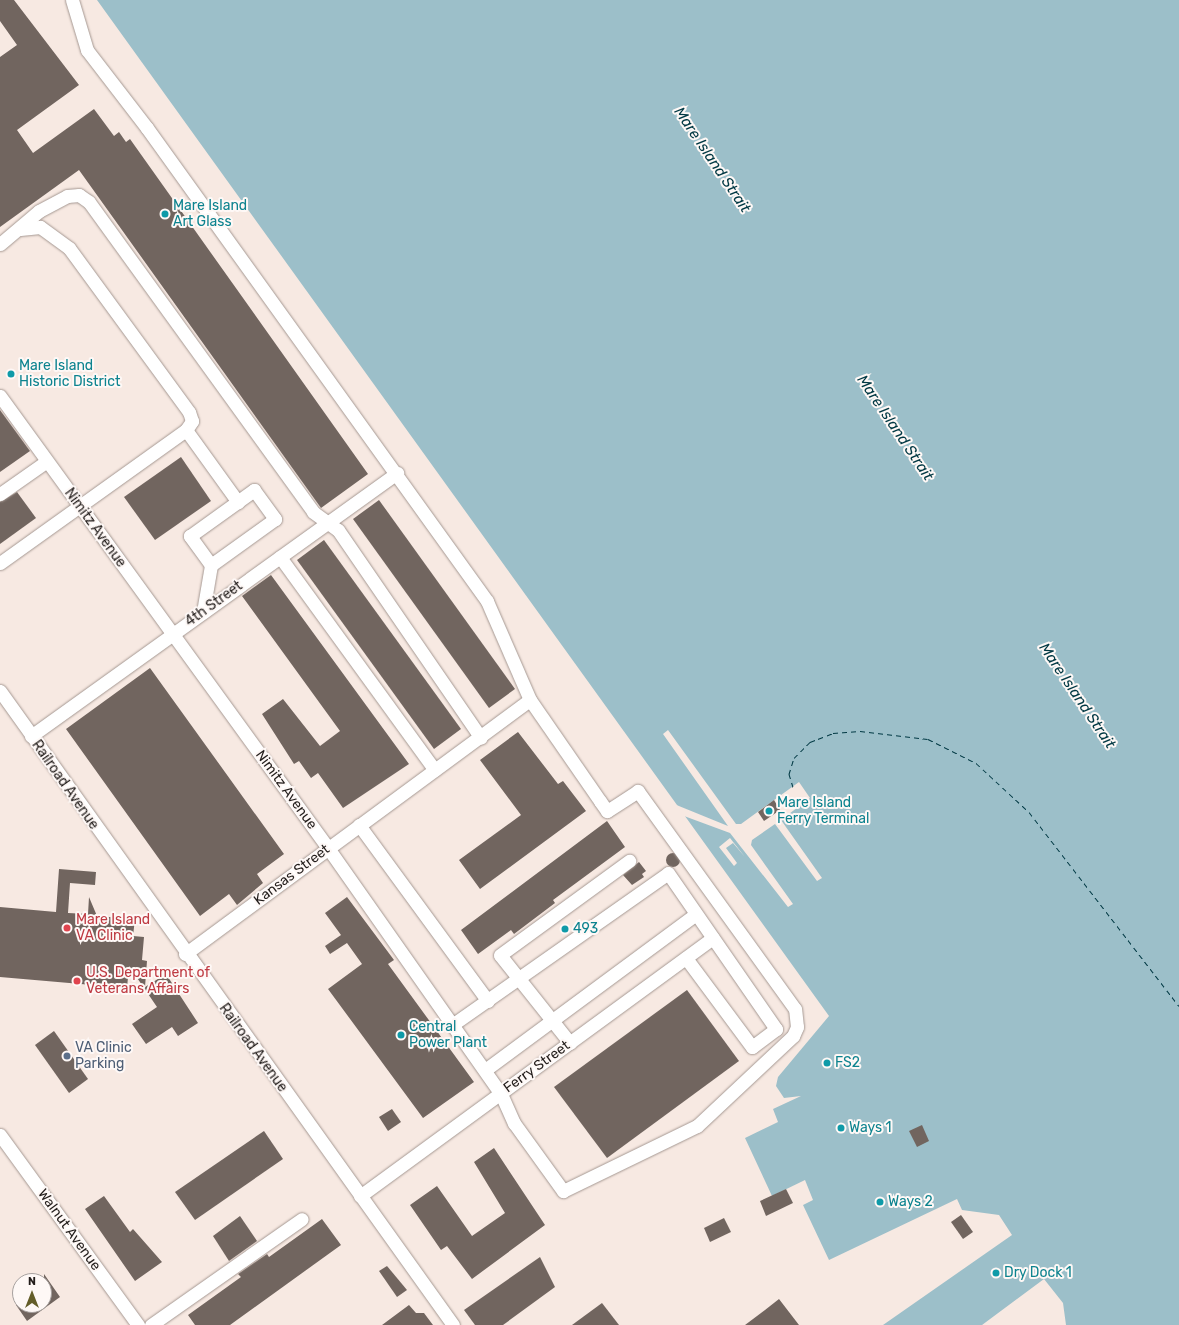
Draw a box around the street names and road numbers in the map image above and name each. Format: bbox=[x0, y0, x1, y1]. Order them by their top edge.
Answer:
street label: Nimitz Avenue bbox=[61, 485, 129, 571]
street label: 4th Street bbox=[182, 578, 246, 630]
street label: Railroad Avenue bbox=[28, 737, 102, 833]
street label: Nimitz Avenue bbox=[252, 747, 320, 833]
street label: Kansas Street bbox=[251, 841, 333, 909]
street label: Railroad Avenue bbox=[215, 1000, 291, 1096]
street label: Ferry Street bbox=[500, 1037, 574, 1097]
street label: Walnut Avenue bbox=[34, 1186, 104, 1274]

